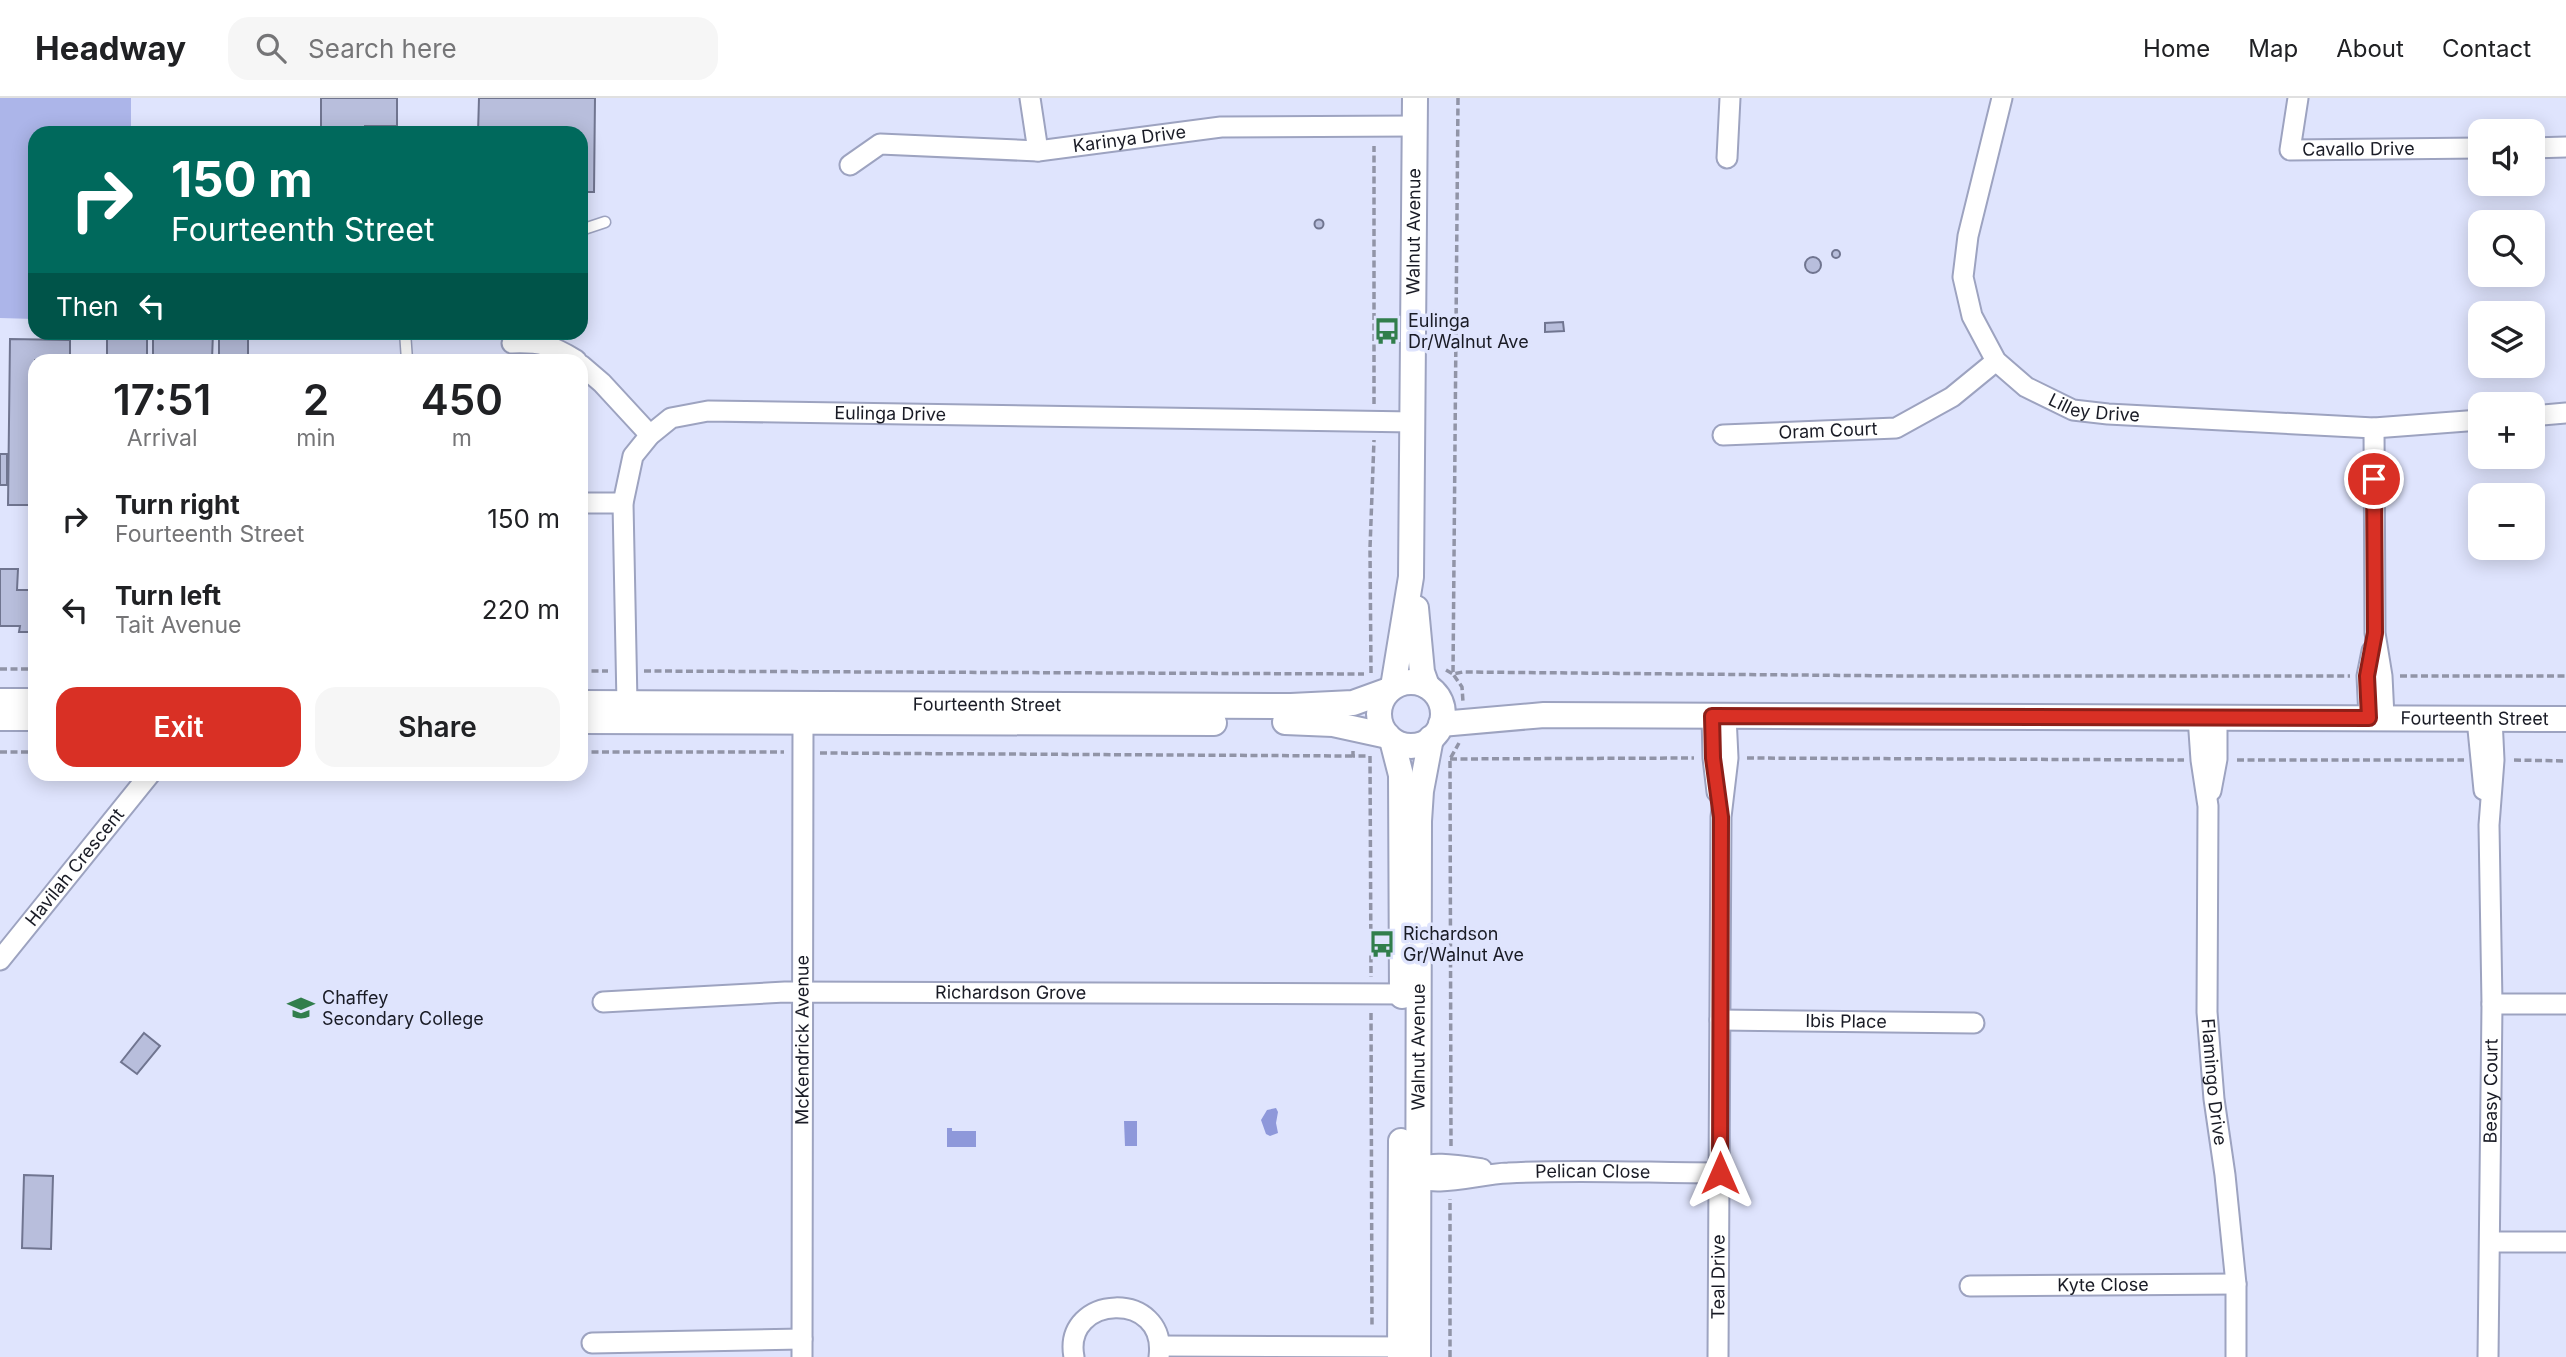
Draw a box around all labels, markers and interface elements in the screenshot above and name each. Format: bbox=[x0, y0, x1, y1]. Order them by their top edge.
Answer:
search box bbox=[228, 17, 718, 80]
text: Headway bbox=[35, 28, 186, 68]
icon: search bbox=[252, 29, 290, 67]
text: Search here bbox=[308, 33, 457, 64]
text: Home bbox=[2143, 34, 2210, 63]
text: Map bbox=[2248, 34, 2298, 63]
text: About bbox=[2336, 34, 2404, 63]
text: Contact bbox=[2442, 34, 2531, 63]
map controls bbox=[2468, 119, 2545, 560]
button: sound bbox=[2468, 119, 2545, 196]
street label: Karinya Drive bbox=[1072, 121, 1187, 156]
street label: Cavallo Drive bbox=[2302, 138, 2415, 160]
text: 150 m bbox=[171, 150, 313, 209]
icon: right bbox=[56, 154, 147, 245]
street label: Walnut Avenue bbox=[1402, 168, 1424, 295]
text: Fourteenth Street bbox=[171, 210, 434, 249]
button: search bbox=[2468, 210, 2545, 287]
icon: left bbox=[133, 287, 171, 325]
text: Then bbox=[56, 291, 119, 322]
button: layers bbox=[2468, 301, 2545, 378]
place label: Eulinga Dr/Walnut Ave bbox=[1408, 310, 1529, 352]
bus stop icon: Eulinga Dr/Walnut Ave bbox=[1372, 316, 1402, 346]
text: 17:51 bbox=[113, 374, 211, 425]
text: 2 bbox=[303, 374, 329, 425]
text: 450 bbox=[421, 374, 503, 425]
street label: Lilley Drive bbox=[2045, 389, 2140, 426]
button: + bbox=[2468, 392, 2545, 469]
street label: Eulinga Drive bbox=[834, 402, 946, 425]
street label: Oram Court bbox=[1778, 418, 1878, 443]
text: Arrival bbox=[127, 424, 198, 452]
text: min bbox=[296, 424, 336, 452]
text: m bbox=[452, 424, 472, 452]
pin bbox=[2344, 449, 2404, 509]
icon: arrive bbox=[2355, 460, 2393, 498]
button: − bbox=[2468, 483, 2545, 560]
text: Turn right bbox=[115, 489, 240, 520]
icon: right bbox=[56, 500, 94, 538]
text: 150 m bbox=[487, 503, 560, 534]
text: Fourteenth Street bbox=[115, 520, 304, 548]
text: Turn left bbox=[115, 580, 221, 611]
icon: left bbox=[56, 591, 94, 629]
text: 220 m bbox=[482, 594, 560, 625]
text: Tait Avenue bbox=[115, 611, 241, 639]
button: Exit bbox=[56, 687, 301, 767]
button: Share bbox=[315, 687, 560, 767]
street label: Fourteenth Street bbox=[913, 693, 1061, 715]
street label: Fourteenth Street bbox=[2400, 707, 2549, 729]
street label: Havilah Crescent bbox=[21, 804, 128, 930]
place label: Richardson Gr/Walnut Ave bbox=[1403, 923, 1524, 965]
bus stop icon: Richardson Gr/Walnut Ave bbox=[1367, 929, 1397, 959]
street label: McKendrick Avenue bbox=[791, 955, 813, 1125]
street label: Richardson Grove bbox=[935, 981, 1086, 1003]
street label: Walnut Avenue bbox=[1407, 984, 1429, 1110]
place label: Chaffey Secondary College bbox=[322, 987, 484, 1029]
school or university icon: Chaffey Secondary College bbox=[286, 993, 316, 1023]
street label: Ibis Place bbox=[1805, 1010, 1887, 1032]
street label: Flamingo Drive bbox=[2198, 1018, 2232, 1147]
street label: Beasy Court bbox=[2479, 1038, 2502, 1144]
position arrow bbox=[1683, 1136, 1757, 1210]
street label: Pelican Close bbox=[1535, 1160, 1651, 1182]
street label: Teal Drive bbox=[1707, 1234, 1729, 1320]
street label: Kyte Close bbox=[2057, 1274, 2149, 1295]

